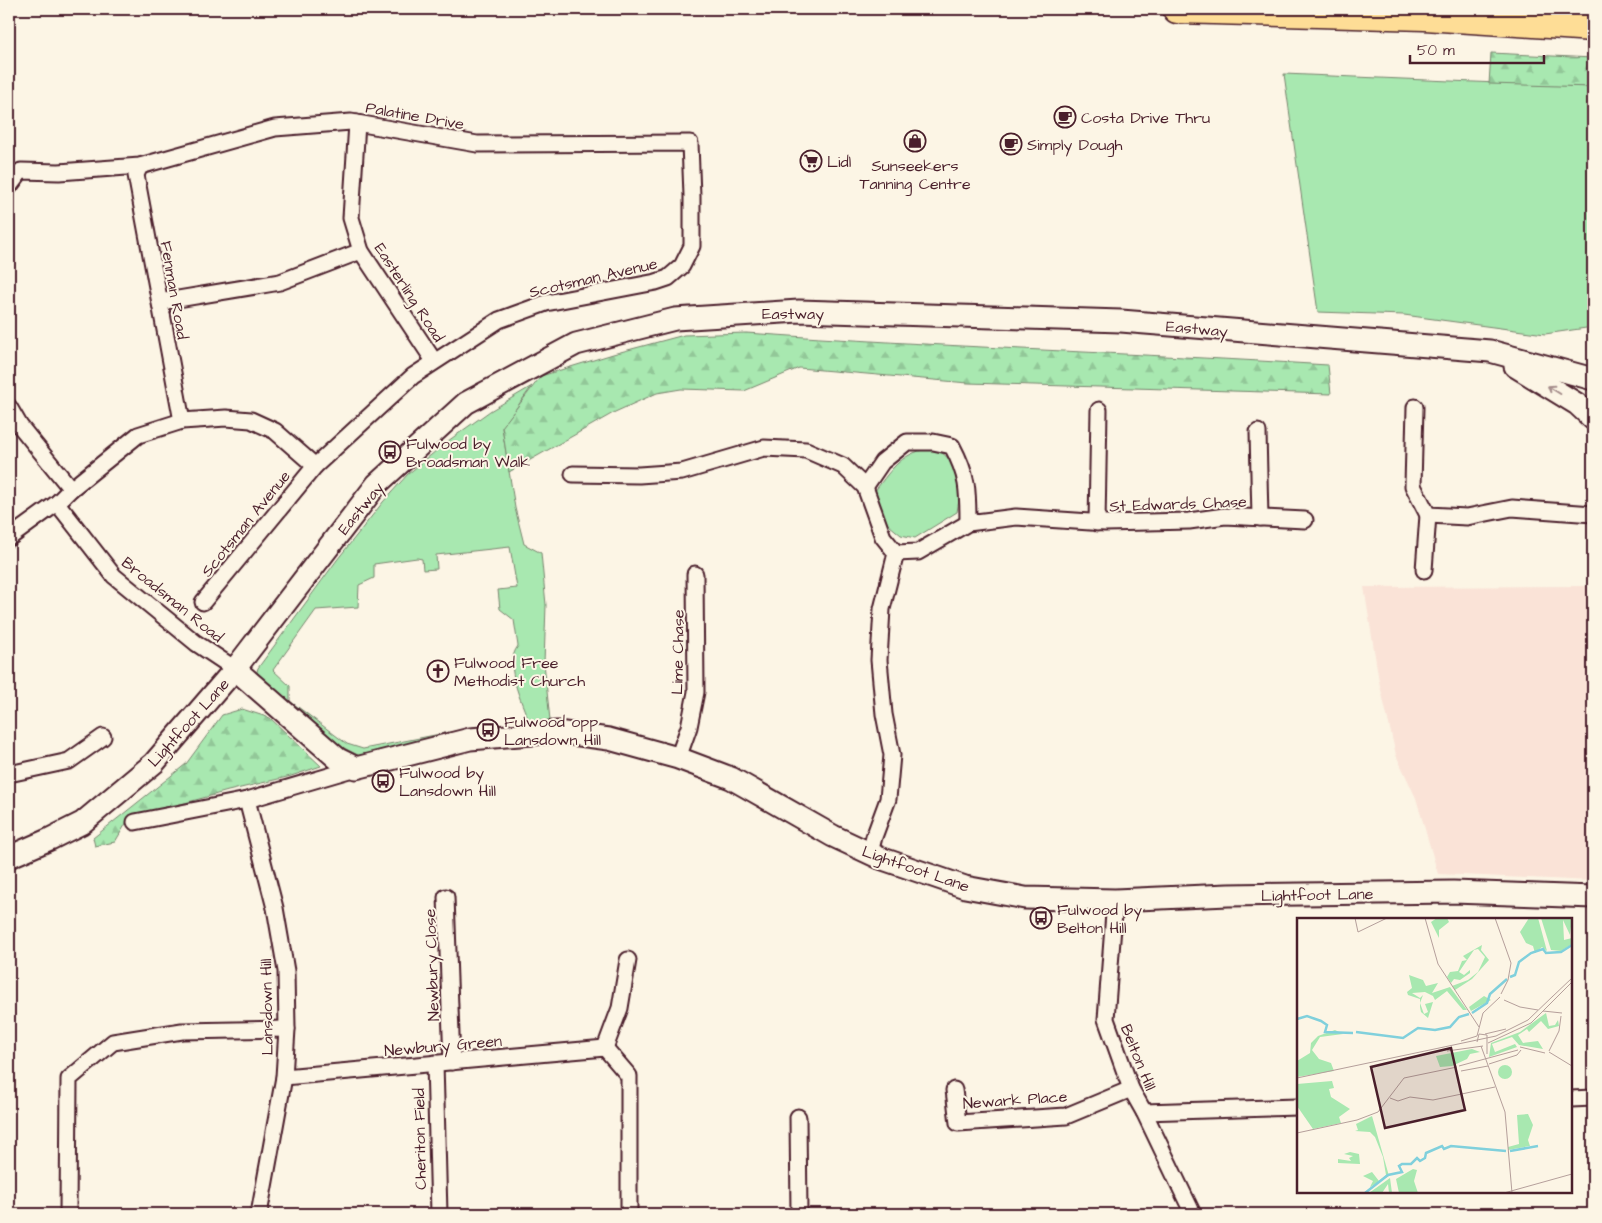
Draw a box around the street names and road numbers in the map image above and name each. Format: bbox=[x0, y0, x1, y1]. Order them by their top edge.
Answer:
street label: Palatine Drive bbox=[364, 97, 466, 136]
street label: Fenman Road bbox=[155, 239, 193, 341]
street label: Easterling Road bbox=[368, 239, 449, 347]
street label: Scotsman Avenue bbox=[527, 252, 660, 303]
street label: Eastway bbox=[762, 303, 824, 326]
street label: Eastway bbox=[1165, 315, 1229, 344]
street label: Scotsman Avenue bbox=[196, 466, 296, 581]
street label: Eastway bbox=[333, 477, 390, 540]
street label: St Edwards Chase bbox=[1109, 491, 1247, 517]
street label: Broadsman Road bbox=[117, 552, 228, 648]
street label: Lime Chase bbox=[666, 609, 690, 695]
street label: Lightfoot Lane bbox=[143, 673, 235, 772]
street label: Lightfoot Lane bbox=[859, 840, 973, 899]
street label: Lightfoot Lane bbox=[1261, 883, 1374, 908]
street label: Newbury Close bbox=[419, 908, 446, 1021]
street label: Lansdown Hill bbox=[255, 958, 279, 1056]
street label: Belton Hill bbox=[1115, 1021, 1161, 1094]
street label: Newbury Green bbox=[383, 1030, 503, 1063]
street label: Newark Place bbox=[962, 1085, 1068, 1115]
street label: Cheriton Field bbox=[408, 1088, 432, 1190]

